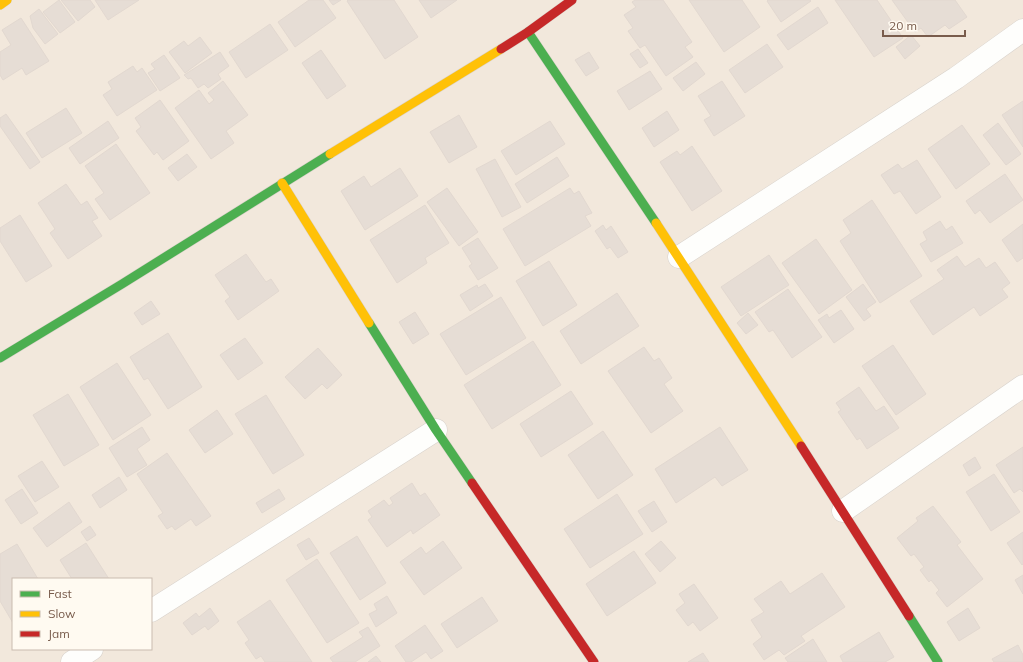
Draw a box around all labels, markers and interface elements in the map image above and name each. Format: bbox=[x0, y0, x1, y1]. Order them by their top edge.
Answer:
scale bar bbox=[883, 12, 965, 38]
text: 20 m bbox=[889, 18, 917, 33]
legend bbox=[12, 578, 152, 650]
text: Fast bbox=[48, 586, 72, 601]
text: Slow bbox=[48, 606, 76, 621]
text: Jam bbox=[48, 626, 70, 641]

